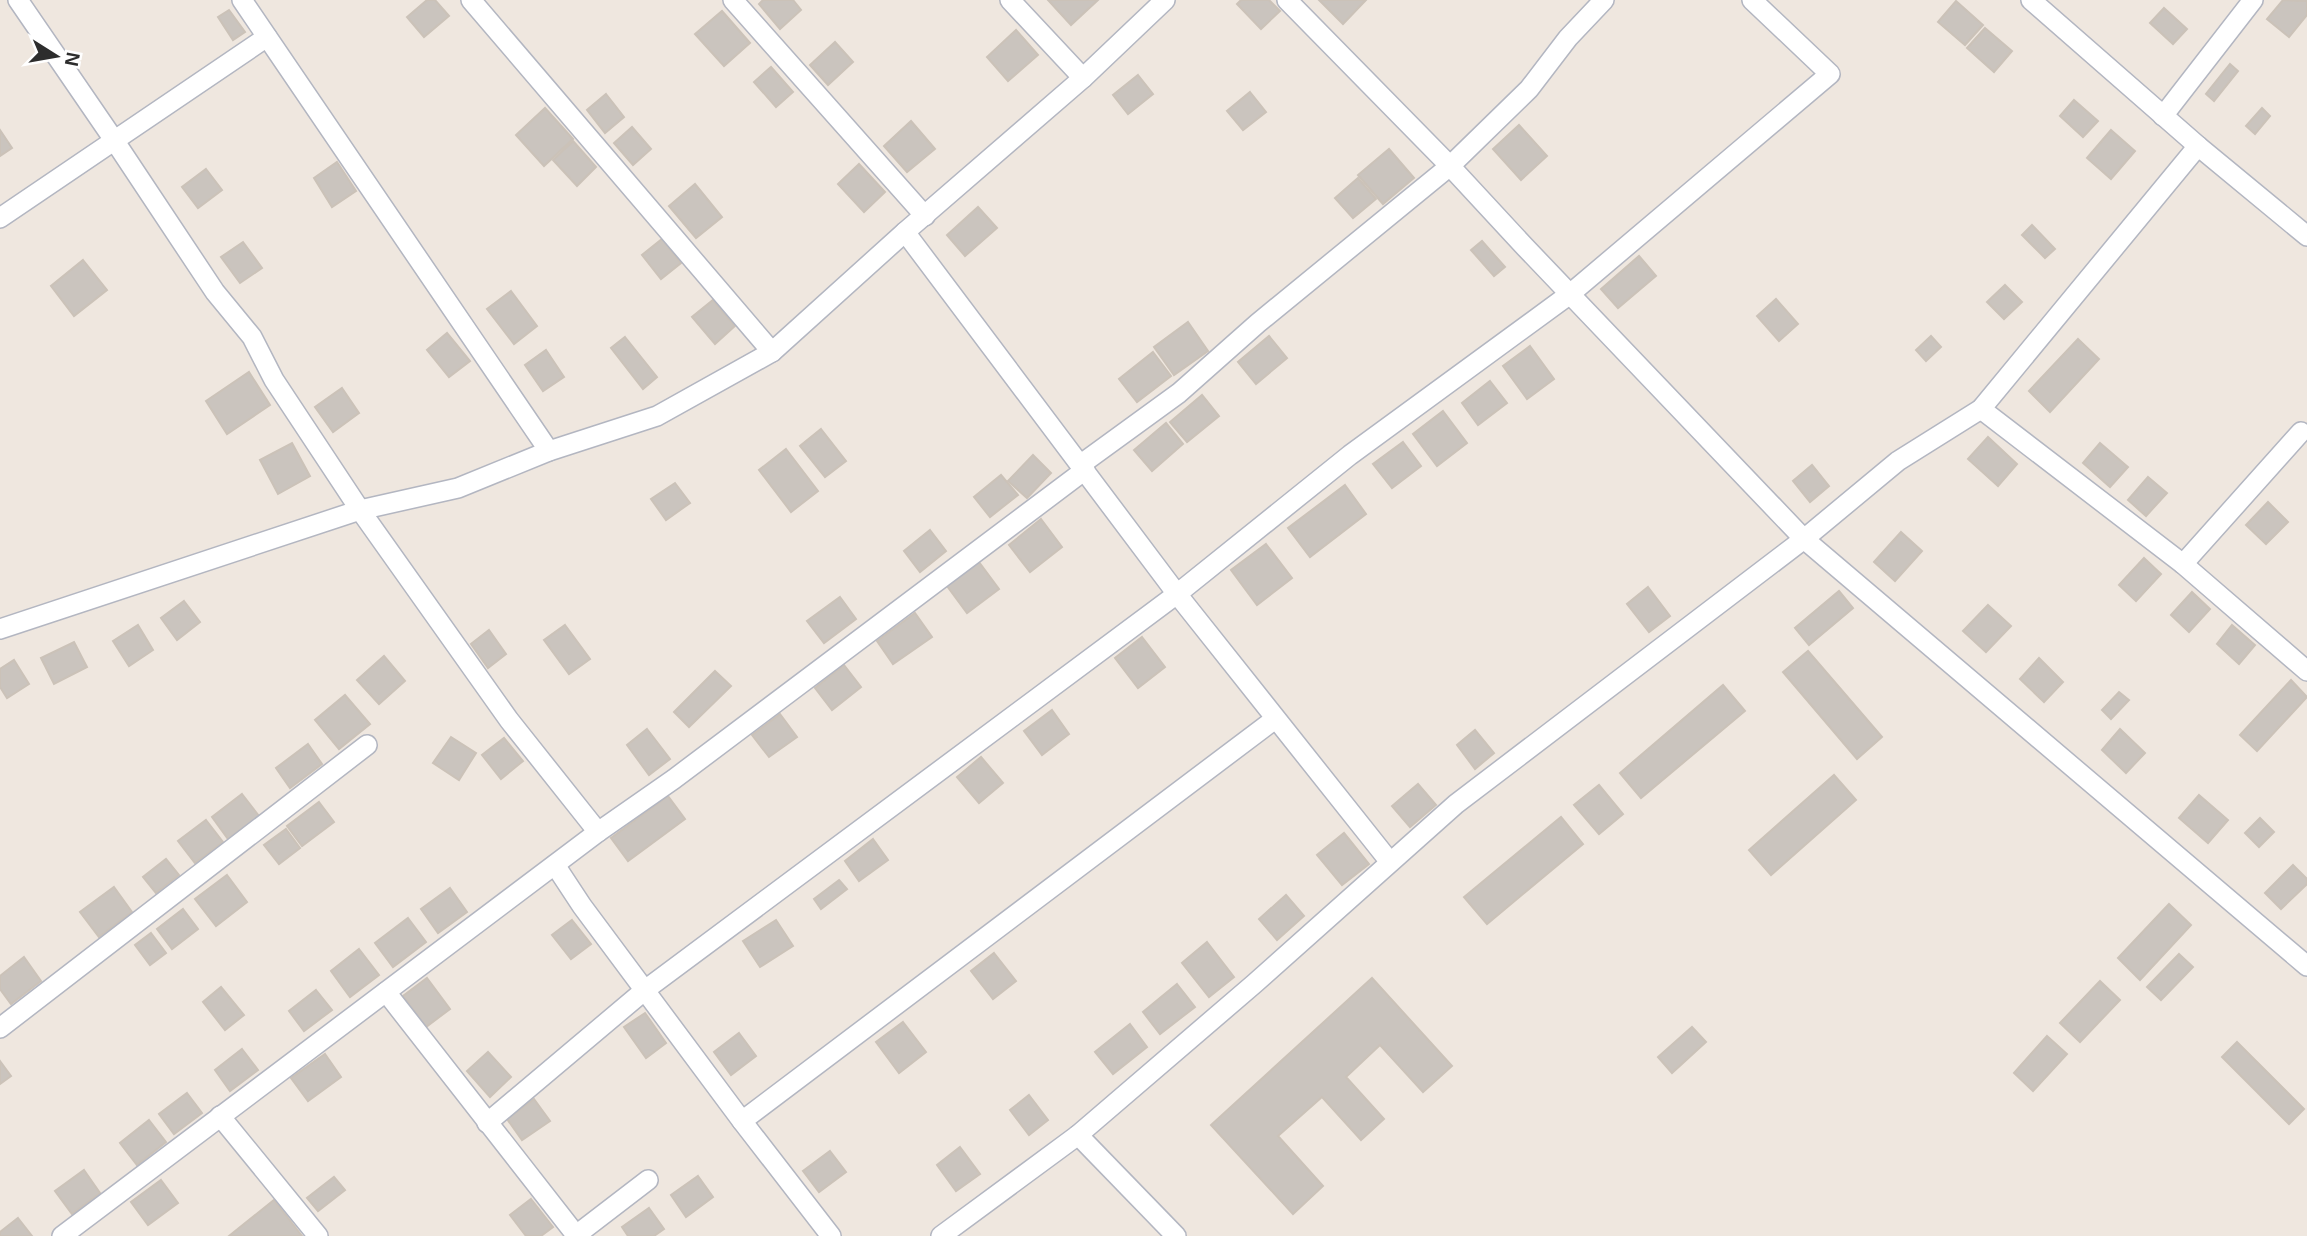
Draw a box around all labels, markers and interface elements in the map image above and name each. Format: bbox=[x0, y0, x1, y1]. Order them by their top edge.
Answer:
north arrow bbox=[21, 21, 91, 91]
text: N bbox=[61, 50, 84, 68]

